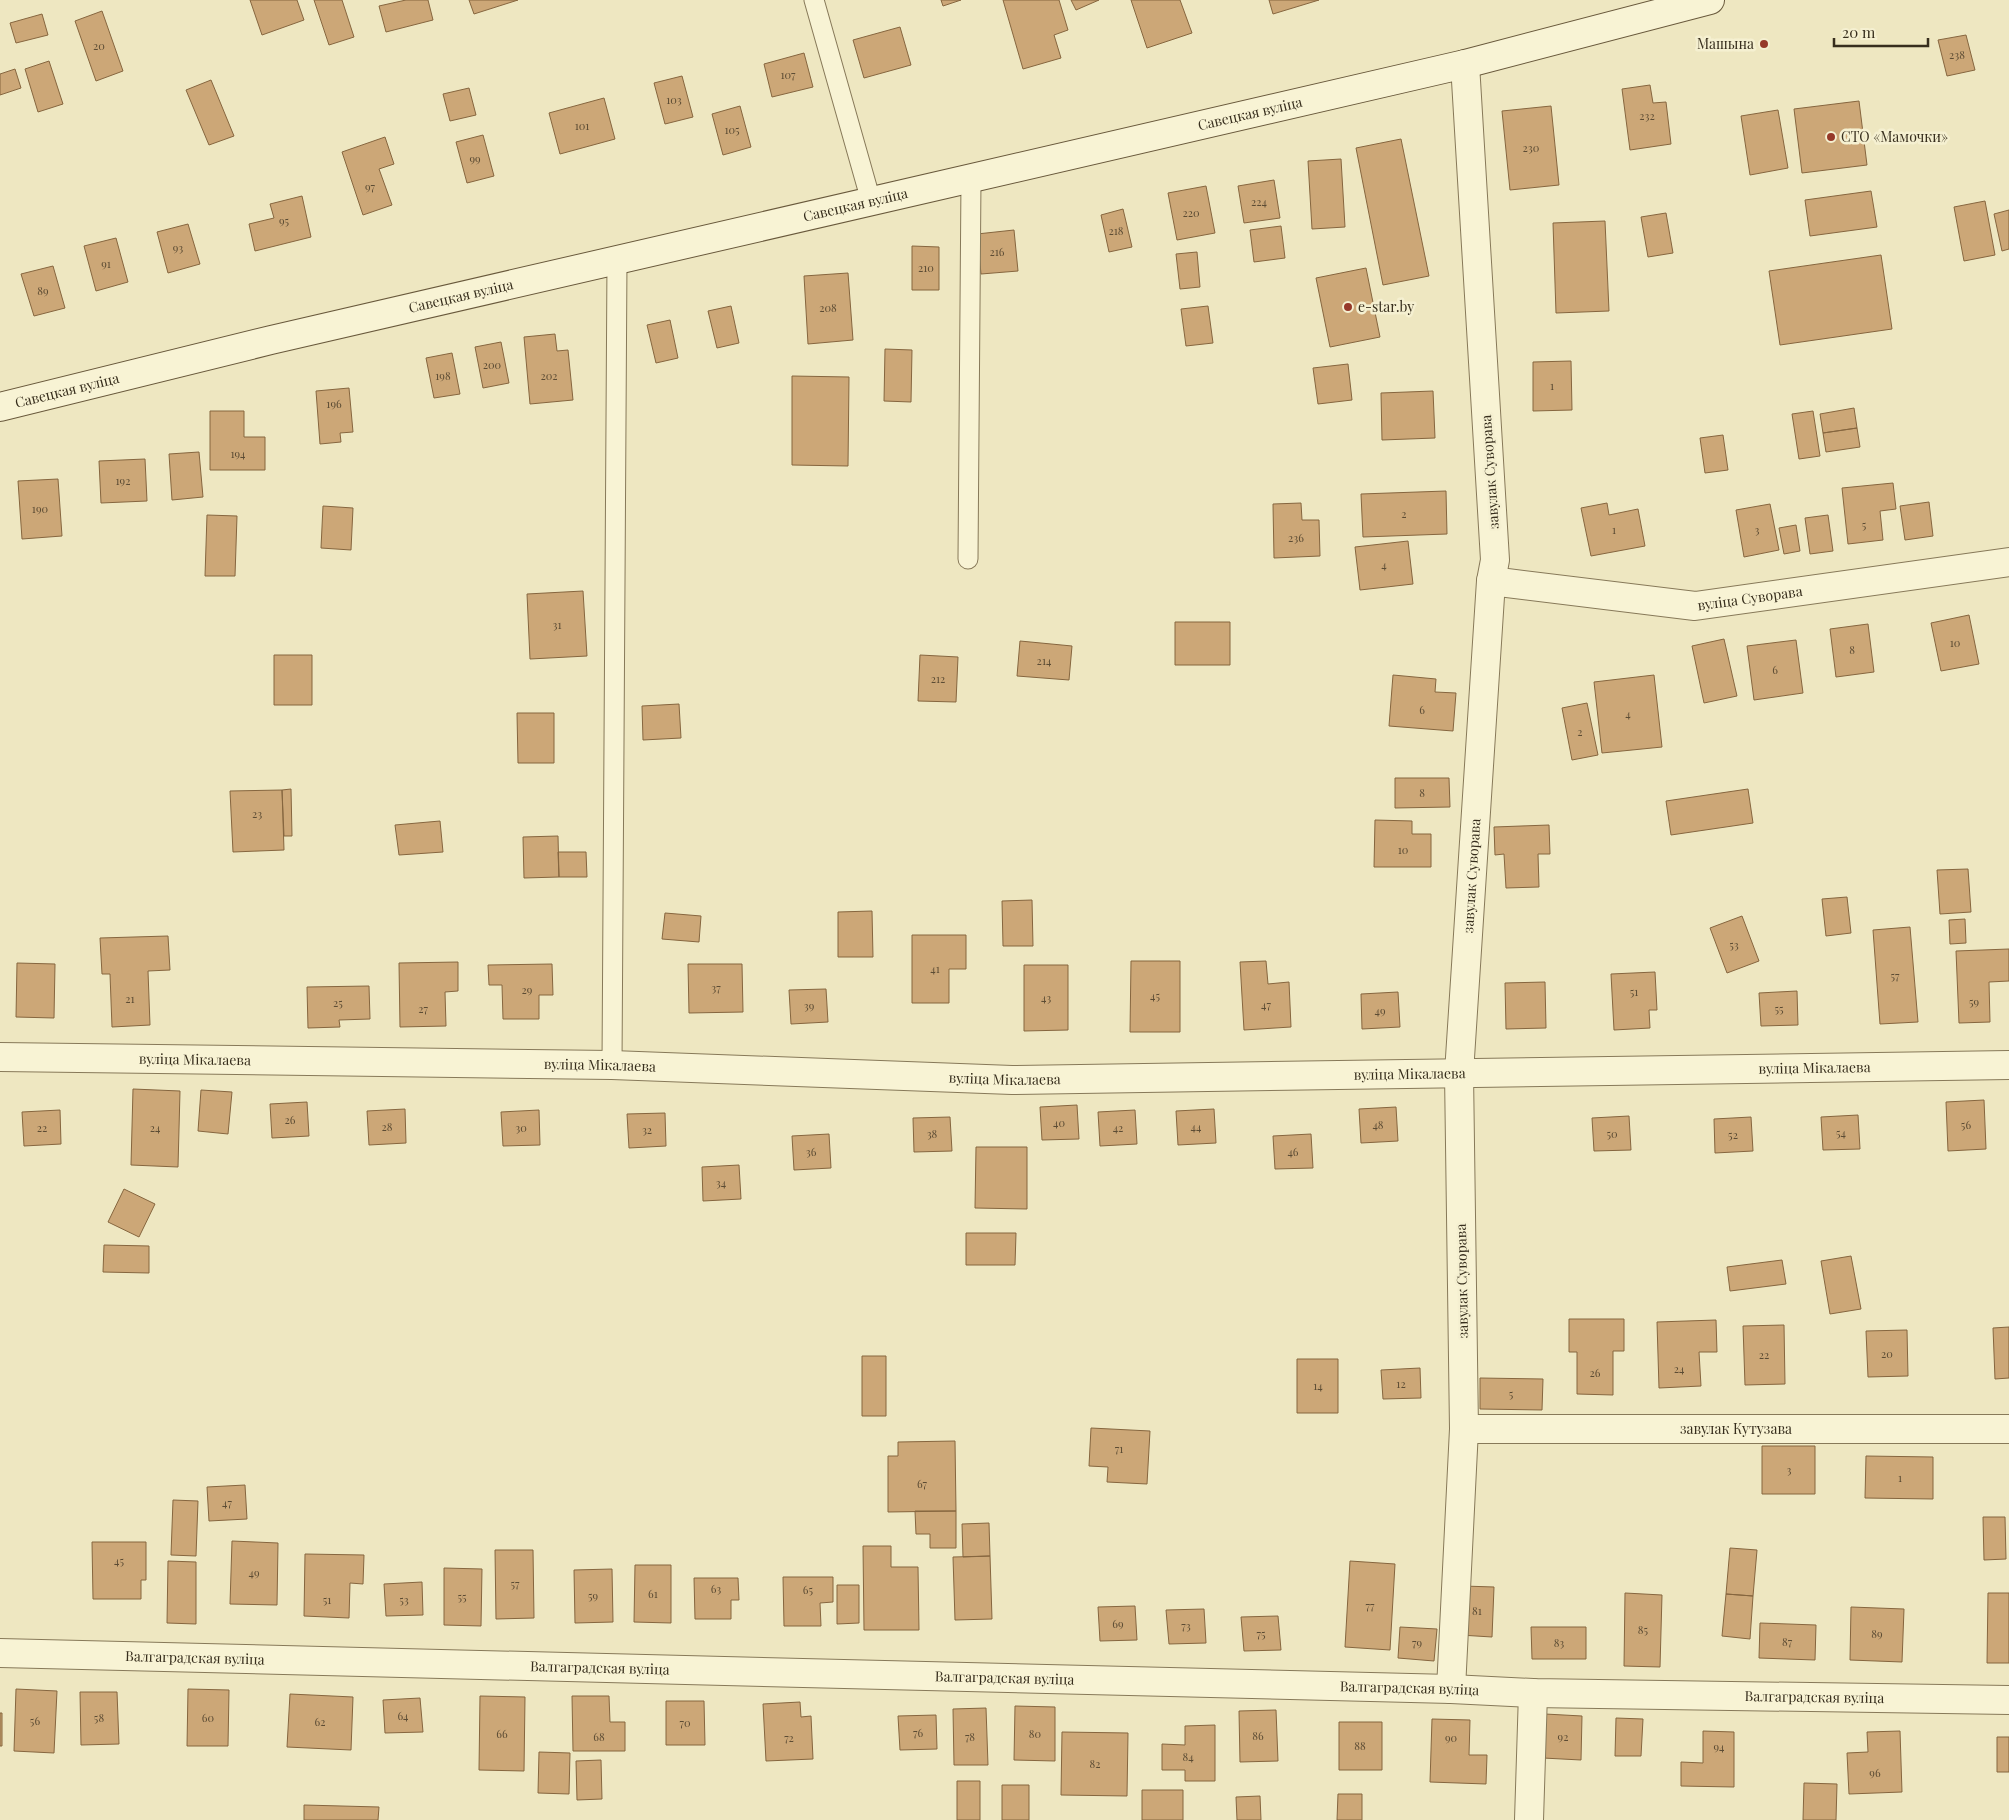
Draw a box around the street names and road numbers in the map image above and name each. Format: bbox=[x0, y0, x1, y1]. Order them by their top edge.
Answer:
street label: Савецкая вуліца bbox=[1196, 92, 1304, 134]
street label: Савецкая вуліца bbox=[801, 183, 909, 226]
street label: Савецкая вуліца bbox=[407, 274, 515, 317]
street label: Савецкая вуліца bbox=[13, 368, 121, 412]
street label: завулак Суворава bbox=[1476, 414, 1503, 530]
street label: вуліца Суворава bbox=[1696, 581, 1804, 615]
street label: завулак Суворава bbox=[1458, 818, 1485, 934]
street label: вуліца Мікалаева bbox=[139, 1049, 251, 1069]
street label: вуліца Мікалаева bbox=[544, 1054, 656, 1076]
street label: вуліца Мікалаева bbox=[1758, 1057, 1871, 1078]
street label: вуліца Мікалаева bbox=[1353, 1063, 1466, 1084]
street label: вуліца Мікалаева bbox=[948, 1068, 1061, 1089]
street label: завулак Суворава bbox=[1451, 1224, 1472, 1338]
street label: завулак Кутузава bbox=[1680, 1419, 1792, 1438]
street label: Валгаградская вуліца bbox=[125, 1646, 265, 1669]
street label: Валгаградская вуліца bbox=[530, 1656, 670, 1679]
street label: Валгаградская вуліца bbox=[935, 1666, 1075, 1689]
street label: Валгаградская вуліца bbox=[1340, 1676, 1480, 1699]
street label: Валгаградская вуліца bbox=[1744, 1686, 1884, 1707]

